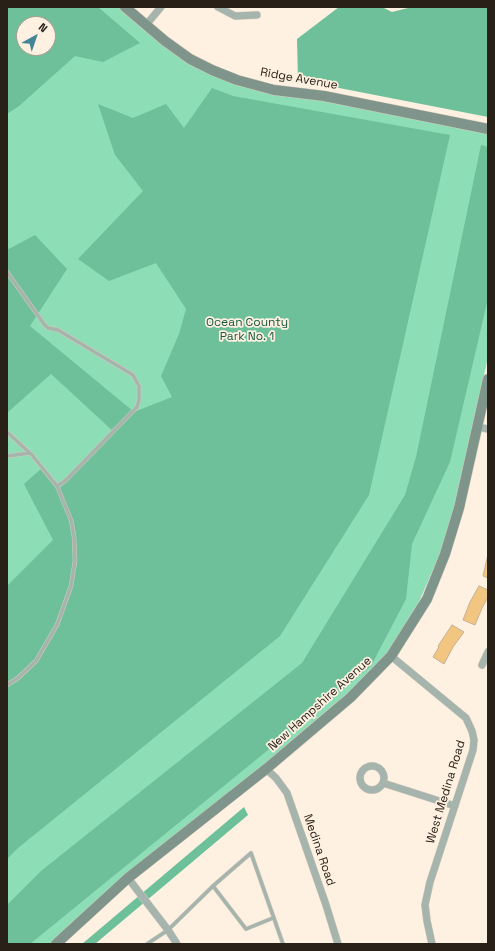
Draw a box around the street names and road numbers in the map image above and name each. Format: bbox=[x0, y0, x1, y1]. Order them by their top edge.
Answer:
street label: Ridge Avenue bbox=[259, 65, 339, 93]
street label: New Hampshire Avenue bbox=[265, 654, 375, 754]
street label: West Medina Road bbox=[423, 739, 469, 845]
street label: Medina Road bbox=[300, 812, 338, 888]

